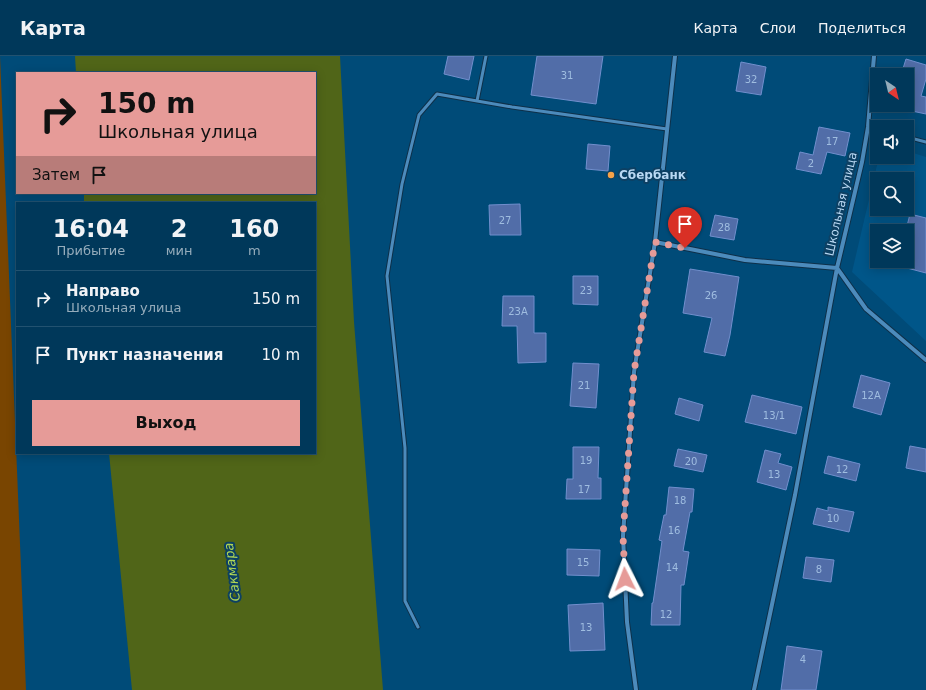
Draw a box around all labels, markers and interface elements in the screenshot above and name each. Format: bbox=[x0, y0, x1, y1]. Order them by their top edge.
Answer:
text: Карта bbox=[20, 17, 86, 39]
text: Карта bbox=[694, 20, 738, 36]
text: Слои bbox=[760, 20, 796, 36]
text: Поделиться bbox=[818, 20, 906, 36]
north arrow bbox=[870, 68, 914, 112]
map controls bbox=[870, 68, 914, 268]
house number: 31 bbox=[561, 70, 573, 81]
house number: 32 bbox=[745, 74, 757, 85]
text: 150 m bbox=[98, 87, 195, 120]
icon: right bbox=[32, 88, 84, 140]
button: sound bbox=[870, 120, 914, 164]
text: Школьная улица bbox=[98, 121, 258, 142]
house number: 17 bbox=[826, 136, 838, 147]
street label: Школьная улица bbox=[822, 151, 860, 257]
house number: 2 bbox=[808, 158, 814, 169]
icon: arrive bbox=[88, 164, 110, 186]
text: Затем bbox=[32, 166, 80, 184]
place label: Сбербанк bbox=[619, 168, 686, 182]
marker: Сбербанк bbox=[606, 170, 616, 180]
button: search bbox=[870, 172, 914, 216]
pin bbox=[668, 207, 702, 248]
icon: arrive bbox=[674, 213, 696, 235]
text: 16:04 bbox=[53, 215, 129, 243]
text: 2 bbox=[171, 215, 187, 243]
text: 160 bbox=[229, 215, 279, 243]
house number: 27 bbox=[499, 215, 511, 226]
house number: 28 bbox=[718, 222, 730, 233]
button: layers bbox=[870, 224, 914, 268]
text: Прибытие bbox=[56, 243, 125, 258]
text: мин bbox=[166, 243, 193, 258]
text: m bbox=[248, 243, 261, 258]
text: Направо bbox=[66, 282, 140, 300]
house number: 23 bbox=[580, 285, 592, 296]
icon: right bbox=[32, 288, 54, 310]
text: 150 m bbox=[252, 290, 300, 308]
house number: 26 bbox=[705, 290, 717, 301]
text: Школьная улица bbox=[66, 300, 181, 315]
house number: 23А bbox=[508, 306, 528, 317]
icon: arrive bbox=[32, 344, 54, 366]
text: Пункт назначения bbox=[66, 346, 223, 364]
text: 10 m bbox=[262, 346, 300, 364]
house number: 21 bbox=[578, 380, 590, 391]
house number: 12А bbox=[861, 390, 881, 401]
button: Выход bbox=[32, 400, 300, 446]
house number: 13/1 bbox=[763, 410, 785, 421]
house number: 19 bbox=[580, 455, 592, 466]
house number: 20 bbox=[685, 456, 697, 467]
house number: 12 bbox=[836, 464, 848, 475]
house number: 13 bbox=[768, 469, 780, 480]
house number: 17 bbox=[578, 484, 590, 495]
house number: 18 bbox=[674, 495, 686, 506]
house number: 10 bbox=[827, 513, 839, 524]
house number: 16 bbox=[668, 525, 680, 536]
water label: Сакмара bbox=[221, 542, 243, 602]
house number: 15 bbox=[577, 557, 589, 568]
position arrow bbox=[604, 558, 646, 600]
house number: 14 bbox=[666, 562, 678, 573]
house number: 8 bbox=[816, 564, 822, 575]
house number: 12 bbox=[660, 609, 672, 620]
house number: 13 bbox=[580, 622, 592, 633]
house number: 4 bbox=[800, 654, 806, 665]

